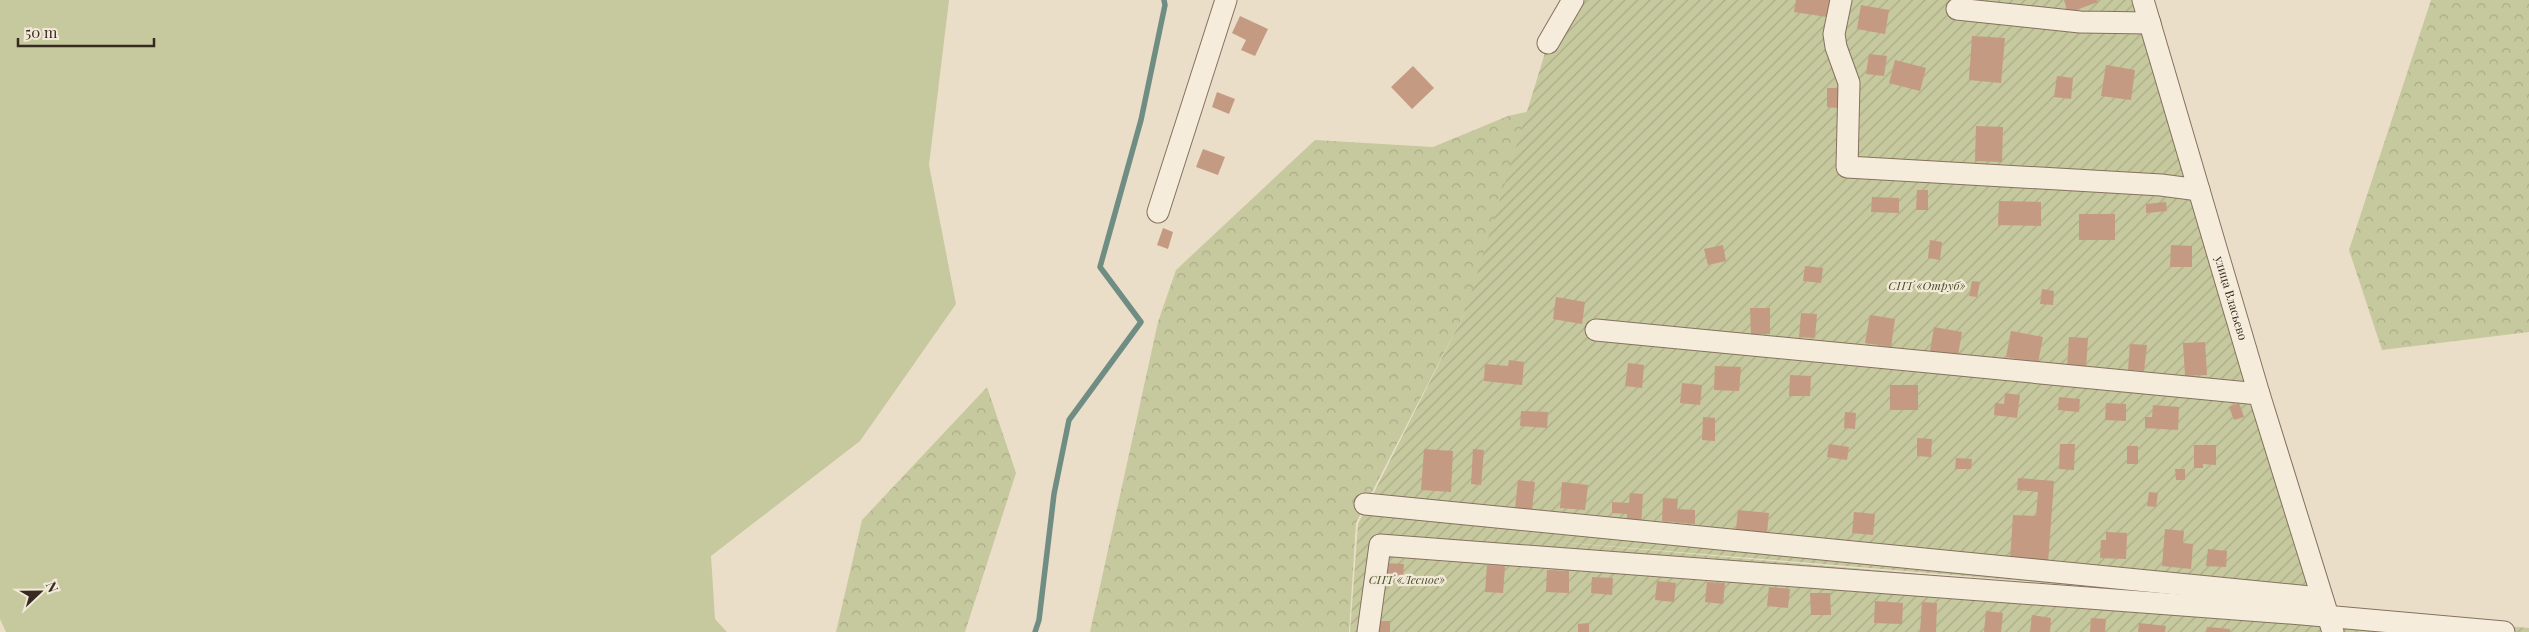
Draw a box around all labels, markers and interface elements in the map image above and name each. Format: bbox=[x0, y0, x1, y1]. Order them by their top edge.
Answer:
scale bar bbox=[18, 15, 154, 47]
text: 50 m bbox=[25, 22, 58, 42]
street label: улица Власьево bbox=[2212, 253, 2252, 342]
park label: СНТ «Отруб» bbox=[1888, 277, 1966, 293]
north arrow bbox=[15, 567, 65, 617]
park label: СНТ «Лесное» bbox=[1369, 571, 1445, 587]
text: N bbox=[42, 579, 63, 595]

